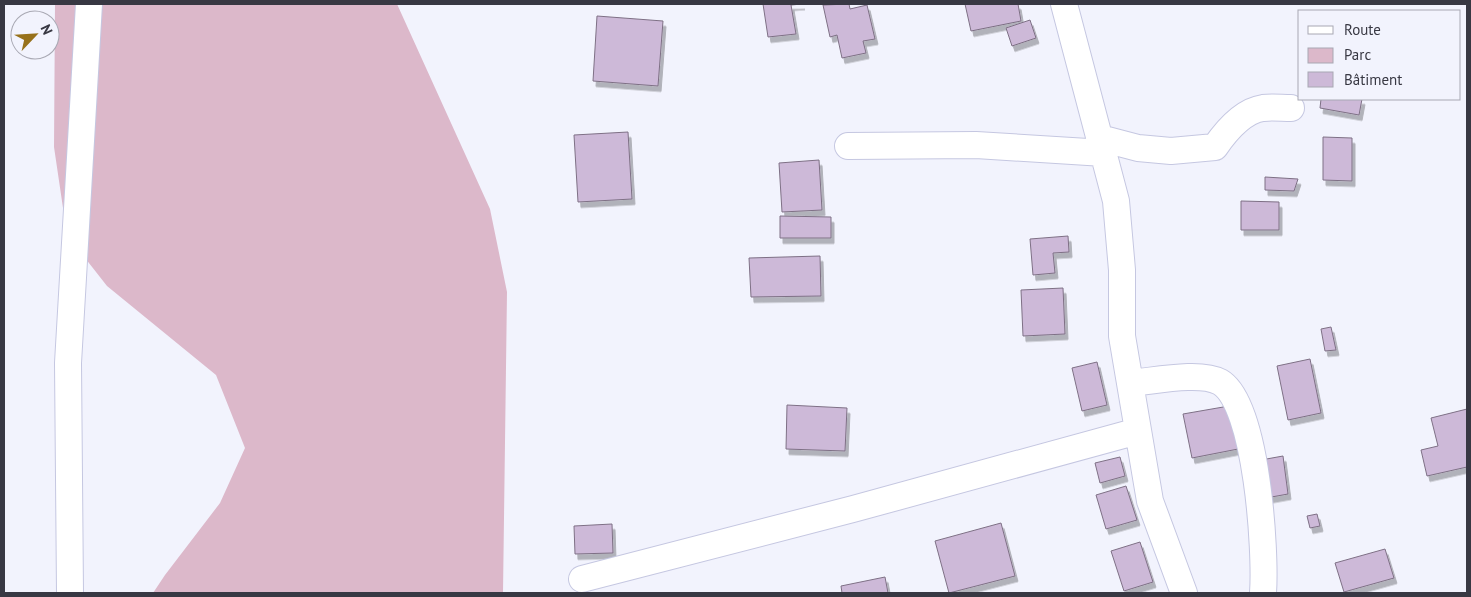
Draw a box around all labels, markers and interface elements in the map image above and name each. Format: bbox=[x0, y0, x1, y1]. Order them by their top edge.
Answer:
north arrow bbox=[10, 10, 60, 60]
legend bbox=[1298, 10, 1461, 100]
text: Route bbox=[1344, 20, 1381, 39]
text: N bbox=[37, 22, 57, 37]
text: Parc bbox=[1344, 45, 1371, 64]
text: Bâtiment bbox=[1344, 70, 1402, 89]

